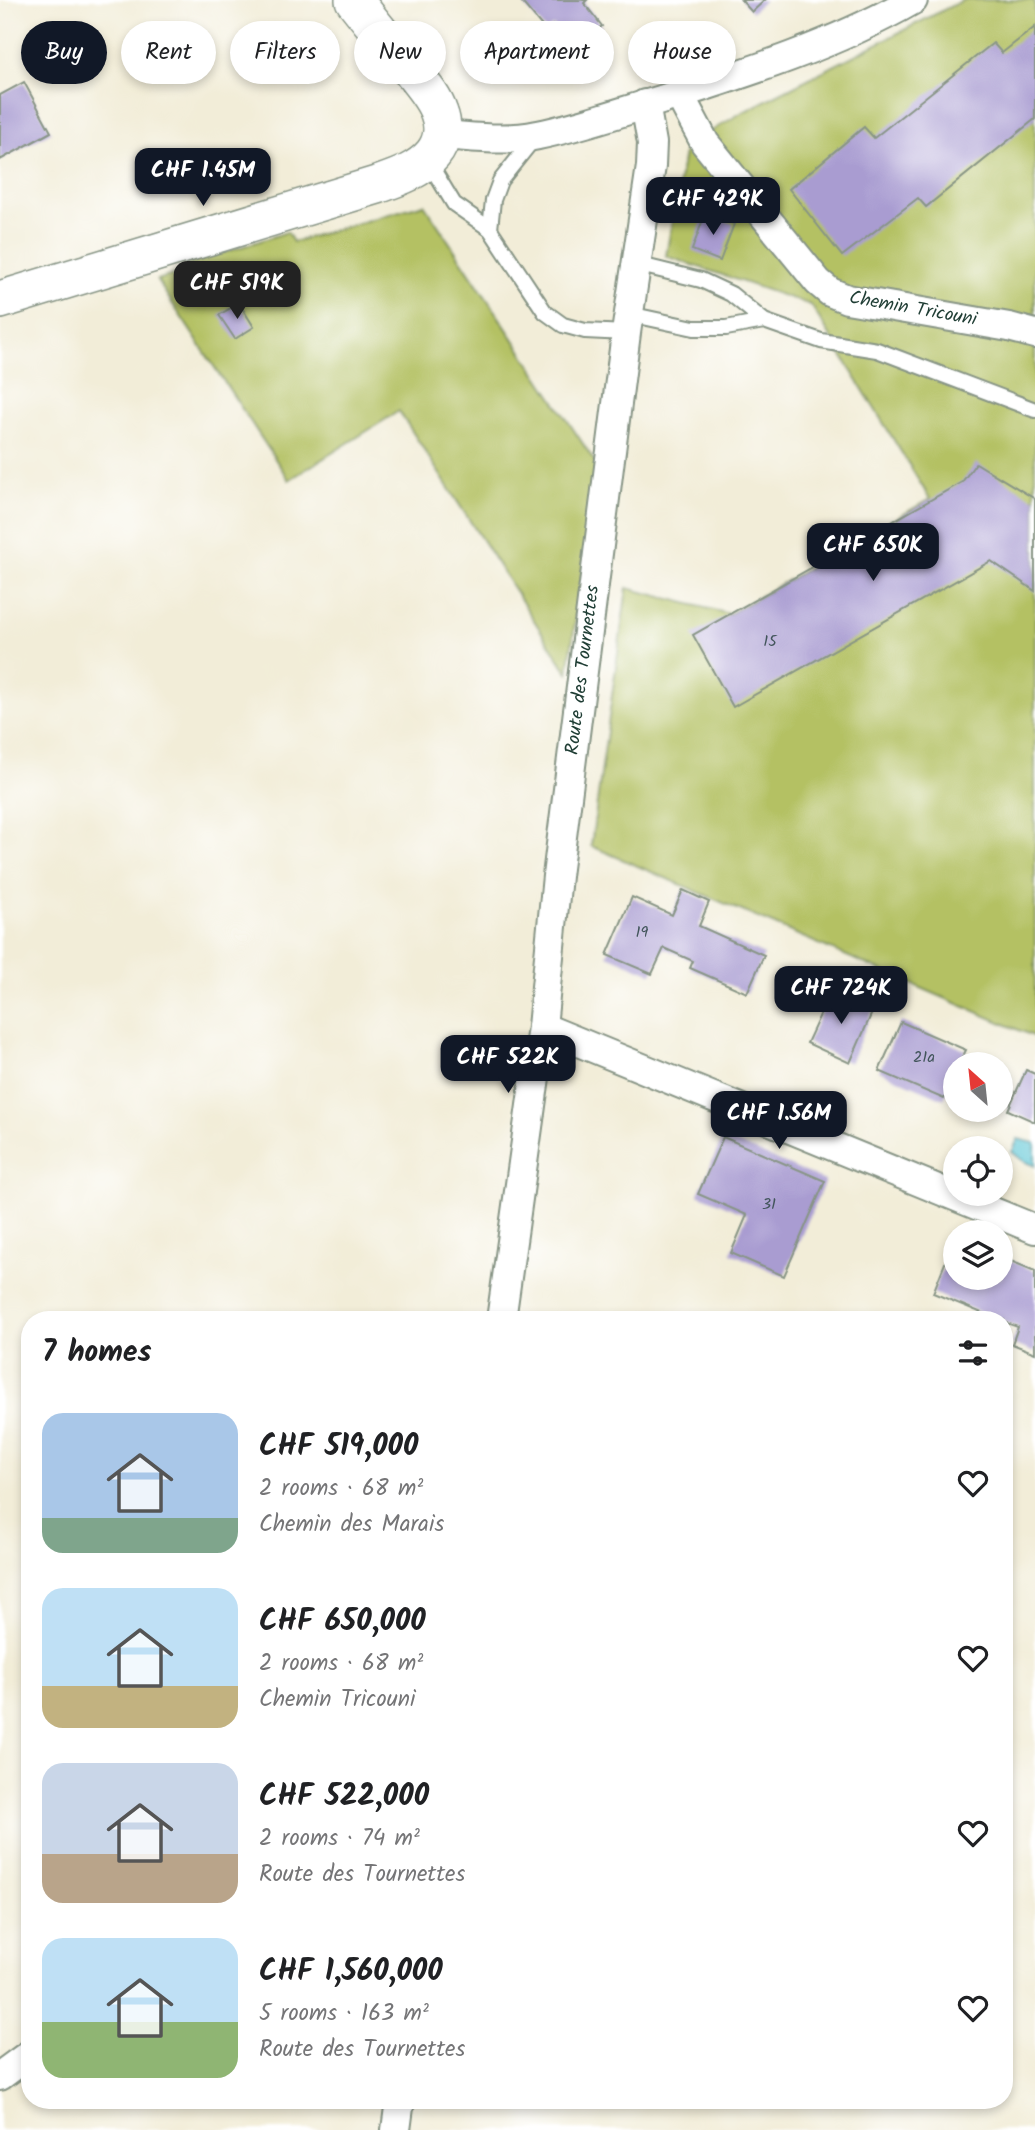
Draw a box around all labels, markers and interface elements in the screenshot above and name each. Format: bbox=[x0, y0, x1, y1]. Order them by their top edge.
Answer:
chip: Buy bbox=[21, 21, 107, 84]
chip: Rent bbox=[121, 21, 216, 84]
chip: Filters bbox=[230, 21, 340, 84]
chip: New bbox=[354, 21, 446, 84]
chip: Apartment bbox=[460, 21, 614, 84]
chip: House bbox=[628, 21, 736, 84]
pin: CHF 1.45M bbox=[123, 148, 283, 208]
text: CHF 1.45M bbox=[151, 153, 255, 189]
pin: CHF 429K bbox=[641, 177, 785, 237]
text: CHF 429K bbox=[662, 182, 764, 218]
pin: CHF 519K bbox=[165, 262, 309, 321]
text: CHF 519K bbox=[190, 266, 284, 302]
street label: Chemin Tricouni bbox=[847, 283, 981, 335]
pin: CHF 650K bbox=[801, 524, 945, 583]
text: CHF 650K bbox=[823, 528, 923, 564]
street label: Route des Tournettes bbox=[558, 584, 608, 756]
house number: 15 bbox=[763, 629, 778, 654]
house number: 19 bbox=[636, 920, 649, 945]
pin: CHF 724K bbox=[769, 967, 913, 1026]
text: CHF 724K bbox=[790, 971, 892, 1007]
pin: CHF 522K bbox=[436, 1036, 580, 1095]
text: CHF 522K bbox=[457, 1040, 559, 1076]
house number: 21a bbox=[913, 1045, 935, 1070]
north arrow bbox=[943, 1052, 1013, 1122]
map controls bbox=[943, 1052, 1013, 1290]
pin: CHF 1.56M bbox=[699, 1092, 859, 1151]
text: CHF 1.56M bbox=[727, 1096, 831, 1132]
button: locate bbox=[943, 1136, 1013, 1206]
house number: 31 bbox=[762, 1192, 776, 1217]
button: layers bbox=[943, 1220, 1013, 1290]
text: 7 homes bbox=[42, 1329, 152, 1377]
icon: filters bbox=[954, 1334, 992, 1372]
text: CHF 519,000 bbox=[259, 1423, 418, 1471]
icon: home bbox=[98, 1441, 182, 1525]
icon: heart bbox=[954, 1464, 992, 1502]
text: 2 rooms · 68 m² bbox=[259, 1471, 423, 1507]
text: Chemin des Marais bbox=[259, 1507, 444, 1543]
text: CHF 650,000 bbox=[259, 1598, 426, 1646]
icon: home bbox=[98, 1616, 182, 1700]
icon: heart bbox=[954, 1639, 992, 1677]
text: 2 rooms · 68 m² bbox=[259, 1646, 423, 1682]
text: Chemin Tricouni bbox=[259, 1682, 416, 1718]
text: CHF 522,000 bbox=[259, 1773, 429, 1821]
icon: home bbox=[98, 1791, 182, 1875]
icon: heart bbox=[954, 1814, 992, 1852]
text: 2 rooms · 74 m² bbox=[259, 1821, 420, 1857]
text: Route des Tournettes bbox=[259, 1857, 465, 1893]
text: CHF 1,560,000 bbox=[259, 1948, 443, 1996]
icon: home bbox=[98, 1966, 182, 2050]
icon: heart bbox=[954, 1989, 992, 2027]
text: 5 rooms · 163 m² bbox=[259, 1996, 429, 2032]
text: Route des Tournettes bbox=[259, 2032, 465, 2068]

